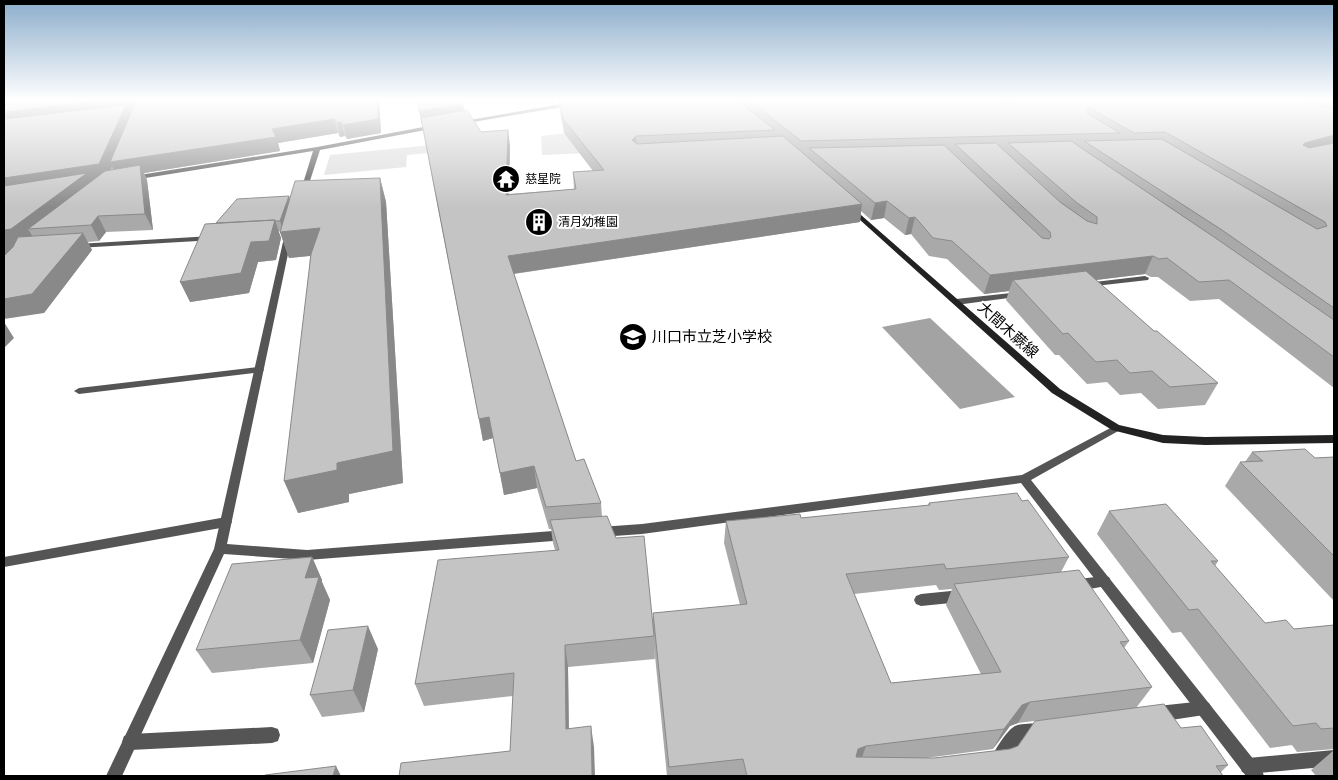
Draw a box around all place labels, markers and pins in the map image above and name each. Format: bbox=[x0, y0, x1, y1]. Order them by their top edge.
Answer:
temple icon: 慈星院 bbox=[491, 164, 521, 194]
place label: 慈星院 bbox=[525, 171, 561, 186]
building icon: 清月幼稚園 bbox=[524, 207, 554, 237]
place label: 清月幼稚園 bbox=[558, 214, 618, 229]
school or university icon: 川口市立芝小学校 bbox=[618, 322, 648, 352]
place label: 川口市立芝小学校 bbox=[652, 327, 772, 345]

